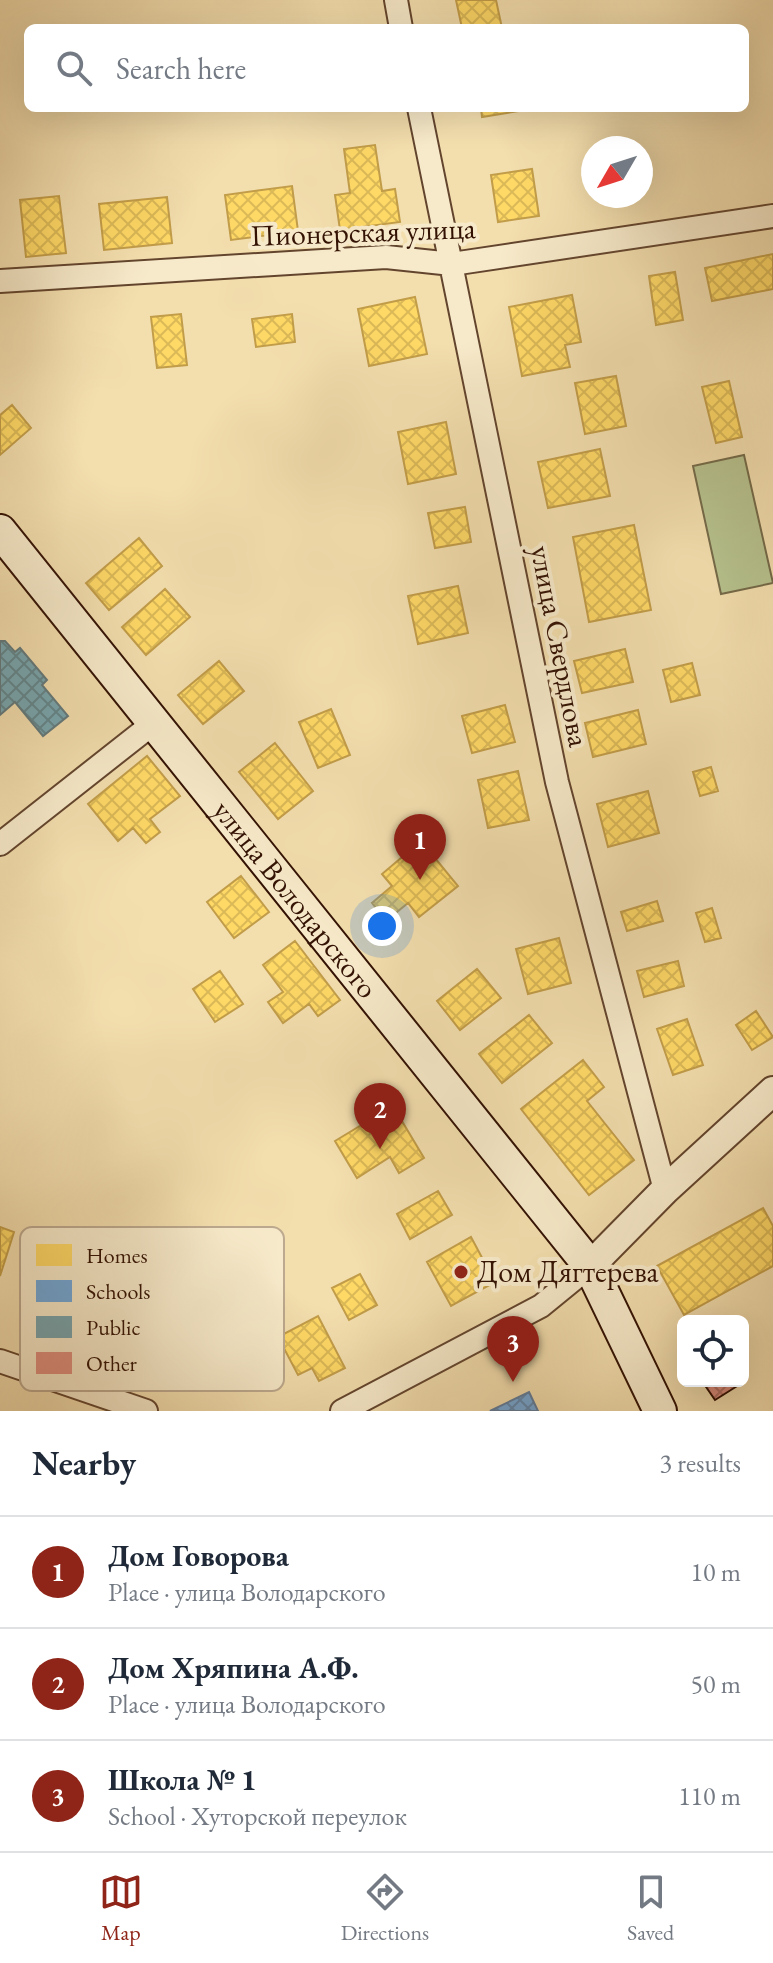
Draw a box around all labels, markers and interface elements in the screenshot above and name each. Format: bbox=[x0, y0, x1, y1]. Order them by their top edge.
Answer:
search box bbox=[24, 24, 749, 112]
icon: search bbox=[52, 46, 96, 90]
text: Search here bbox=[116, 49, 246, 88]
north arrow bbox=[581, 136, 653, 208]
street label: Пионерская улица bbox=[250, 208, 476, 255]
street label: улица Свердлова bbox=[522, 542, 599, 750]
street label: улица Володарского bbox=[204, 792, 387, 1006]
pin: 1 bbox=[394, 814, 446, 880]
your location bbox=[362, 906, 402, 946]
pin: 2 bbox=[354, 1083, 406, 1149]
legend bbox=[20, 1227, 284, 1391]
text: Homes bbox=[86, 1241, 148, 1270]
place label: Дом Дягтерева bbox=[477, 1252, 659, 1291]
marker: Дом Дягтерева bbox=[452, 1263, 470, 1281]
text: Schools bbox=[86, 1277, 150, 1306]
text: Public bbox=[86, 1313, 140, 1342]
map controls bbox=[677, 1315, 749, 1387]
button: locate bbox=[677, 1315, 749, 1387]
pin: 3 bbox=[487, 1316, 539, 1382]
text: Other bbox=[86, 1349, 138, 1378]
text: Nearby bbox=[32, 1441, 136, 1485]
text: 3 results bbox=[660, 1446, 741, 1480]
text: Дом Говорова bbox=[108, 1536, 289, 1575]
text: 1 bbox=[51, 1555, 65, 1589]
text: 10 m bbox=[691, 1555, 741, 1589]
text: Place · улица Володарского bbox=[108, 1575, 386, 1609]
text: Дом Хряпина А.Ф. bbox=[108, 1648, 359, 1687]
text: 2 bbox=[51, 1667, 65, 1701]
text: 50 m bbox=[691, 1667, 741, 1701]
text: Place · улица Володарского bbox=[108, 1687, 386, 1721]
text: Школа № 1 bbox=[108, 1760, 257, 1799]
text: 3 bbox=[51, 1779, 65, 1813]
text: 110 m bbox=[678, 1779, 741, 1813]
text: School · Хуторской переулок bbox=[108, 1799, 407, 1833]
tab: Map bbox=[99, 1870, 143, 1947]
tab: Directions bbox=[341, 1870, 429, 1947]
tab: Saved bbox=[627, 1870, 674, 1947]

